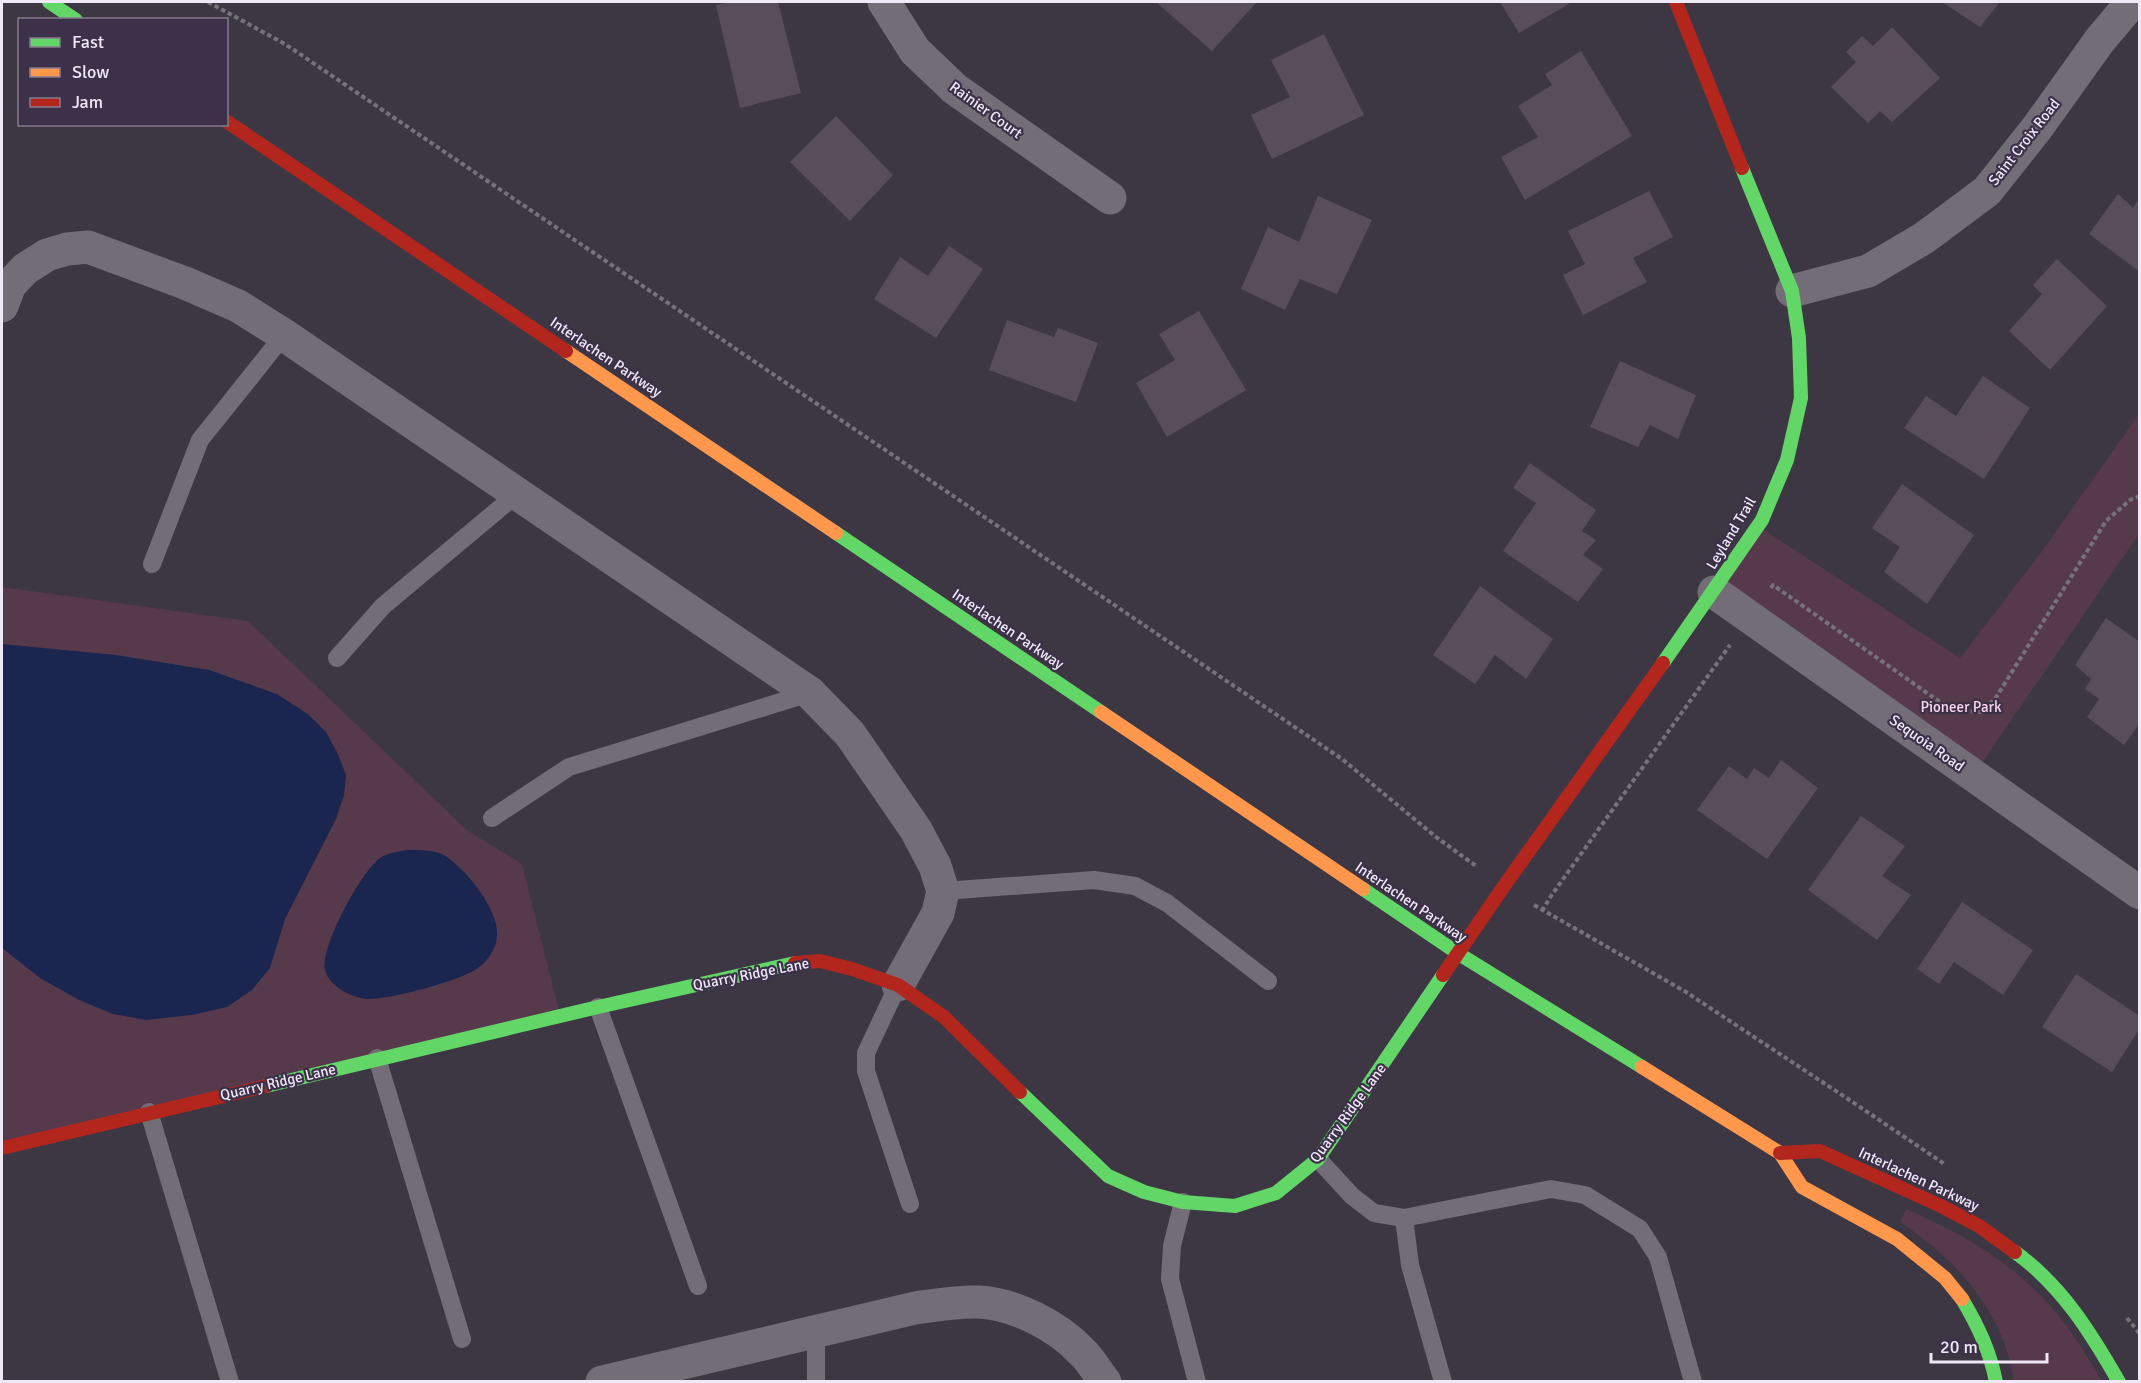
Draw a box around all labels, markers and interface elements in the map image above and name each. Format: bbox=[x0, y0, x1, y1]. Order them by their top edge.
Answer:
legend bbox=[18, 18, 228, 126]
text: Fast bbox=[72, 31, 104, 53]
text: Slow bbox=[72, 61, 109, 83]
street label: Rainier Court bbox=[946, 78, 1026, 142]
text: Jam bbox=[72, 91, 103, 113]
street label: Saint Croix Road bbox=[1985, 95, 2063, 189]
street label: Interlachen Parkway bbox=[547, 313, 665, 401]
street label: Leyland Trail bbox=[1702, 493, 1760, 573]
street label: Interlachen Parkway bbox=[949, 585, 1067, 673]
park label: Pioneer Park bbox=[1920, 698, 2002, 716]
street label: Sequoia Road bbox=[1886, 711, 1968, 775]
street label: Interlachen Parkway bbox=[1352, 858, 1470, 946]
street label: Quarry Ridge Lane bbox=[691, 954, 811, 994]
street label: Quarry Ridge Lane bbox=[218, 1060, 338, 1104]
street label: Quarry Ridge Lane bbox=[1306, 1060, 1390, 1166]
street label: Interlachen Parkway bbox=[1856, 1143, 1982, 1215]
scale bar bbox=[1931, 1326, 2046, 1364]
text: 20 m bbox=[1940, 1336, 1978, 1358]

